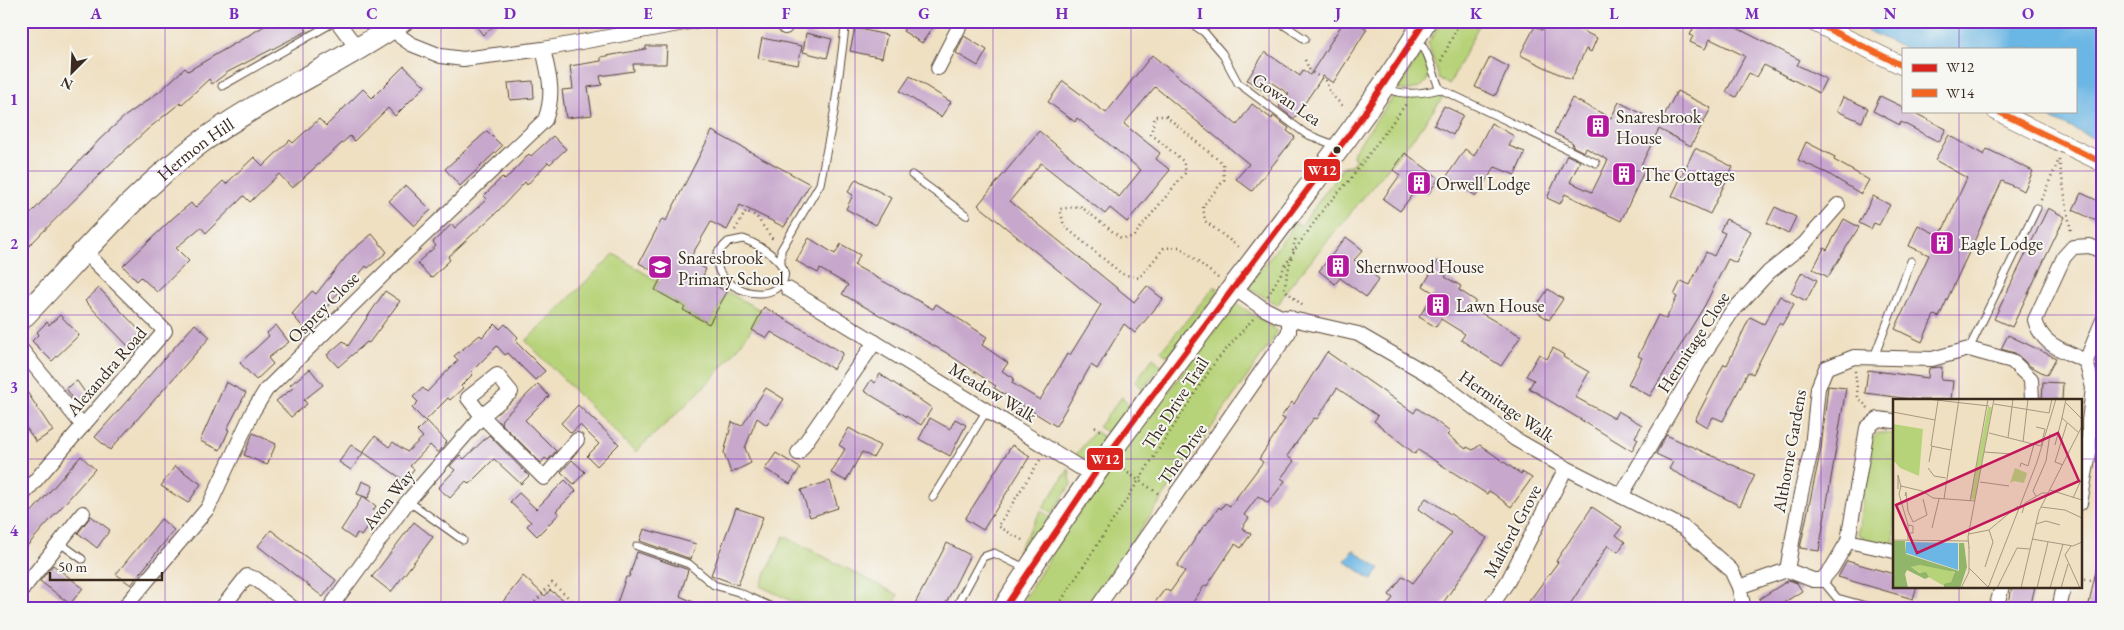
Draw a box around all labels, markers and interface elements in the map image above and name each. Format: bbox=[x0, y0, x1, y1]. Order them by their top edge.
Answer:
text: A bbox=[89, 3, 102, 24]
text: B bbox=[229, 3, 239, 24]
text: C bbox=[366, 3, 378, 24]
text: D bbox=[504, 3, 516, 24]
text: E bbox=[643, 3, 653, 24]
text: F bbox=[782, 3, 791, 24]
text: G bbox=[918, 3, 930, 24]
text: H bbox=[1056, 3, 1069, 24]
text: I bbox=[1197, 3, 1203, 24]
text: J bbox=[1333, 3, 1341, 24]
text: K bbox=[1470, 3, 1483, 24]
text: L bbox=[1609, 3, 1619, 24]
text: M bbox=[1745, 3, 1760, 24]
text: N bbox=[1884, 3, 1897, 24]
text: O bbox=[2022, 3, 2034, 24]
north arrow bbox=[48, 48, 98, 98]
legend bbox=[1902, 48, 2076, 112]
text: W12 bbox=[1946, 57, 1975, 76]
street label: Gowan Lea bbox=[1248, 67, 1327, 131]
text: N bbox=[57, 73, 76, 94]
text: W14 bbox=[1946, 83, 1975, 102]
text: 1 bbox=[10, 89, 18, 110]
place label: Snaresbrook House bbox=[1616, 105, 1702, 149]
street label: Hermon Hill bbox=[151, 112, 238, 185]
building icon: Snaresbrook House bbox=[1585, 113, 1611, 139]
unlabelled marker bbox=[1332, 145, 1342, 155]
line badge: W12 bbox=[1303, 158, 1341, 182]
text: W12 bbox=[1307, 161, 1337, 179]
building icon: The Cottages bbox=[1611, 161, 1637, 187]
place label: The Cottages bbox=[1642, 163, 1735, 186]
building icon: Orwell Lodge bbox=[1406, 170, 1432, 196]
place label: Orwell Lodge bbox=[1436, 172, 1530, 195]
building icon: Eagle Lodge bbox=[1929, 230, 1955, 256]
place label: Eagle Lodge bbox=[1960, 232, 2043, 255]
text: 2 bbox=[10, 233, 19, 254]
place label: Snaresbrook Primary School bbox=[678, 246, 784, 290]
building icon: Shernwood House bbox=[1325, 253, 1351, 279]
school or university icon: Snaresbrook Primary School bbox=[647, 254, 673, 280]
place label: Shernwood House bbox=[1356, 255, 1484, 278]
street label: Osprey Close bbox=[282, 266, 364, 348]
street label: Hermitage Close bbox=[1652, 287, 1734, 397]
building icon: Lawn House bbox=[1425, 292, 1451, 318]
place label: Lawn House bbox=[1456, 294, 1545, 317]
street label: Alexandra Road bbox=[60, 321, 152, 421]
street label: The Drive Trail bbox=[1137, 353, 1213, 453]
street label: Meadow Walk bbox=[945, 357, 1042, 427]
street label: Hermitage Walk bbox=[1455, 364, 1560, 448]
text: 3 bbox=[10, 377, 18, 398]
street label: Althorne Gardens bbox=[1767, 388, 1811, 515]
inset map bbox=[1893, 399, 2082, 588]
street label: The Drive bbox=[1153, 419, 1211, 489]
line badge: W12 bbox=[1086, 447, 1124, 471]
text: W12 bbox=[1090, 450, 1120, 468]
street label: Avon Way bbox=[357, 464, 419, 535]
street label: Malford Grove bbox=[1478, 480, 1546, 582]
text: 4 bbox=[10, 520, 19, 541]
scale bar bbox=[50, 550, 162, 582]
text: 50 m bbox=[58, 557, 87, 576]

